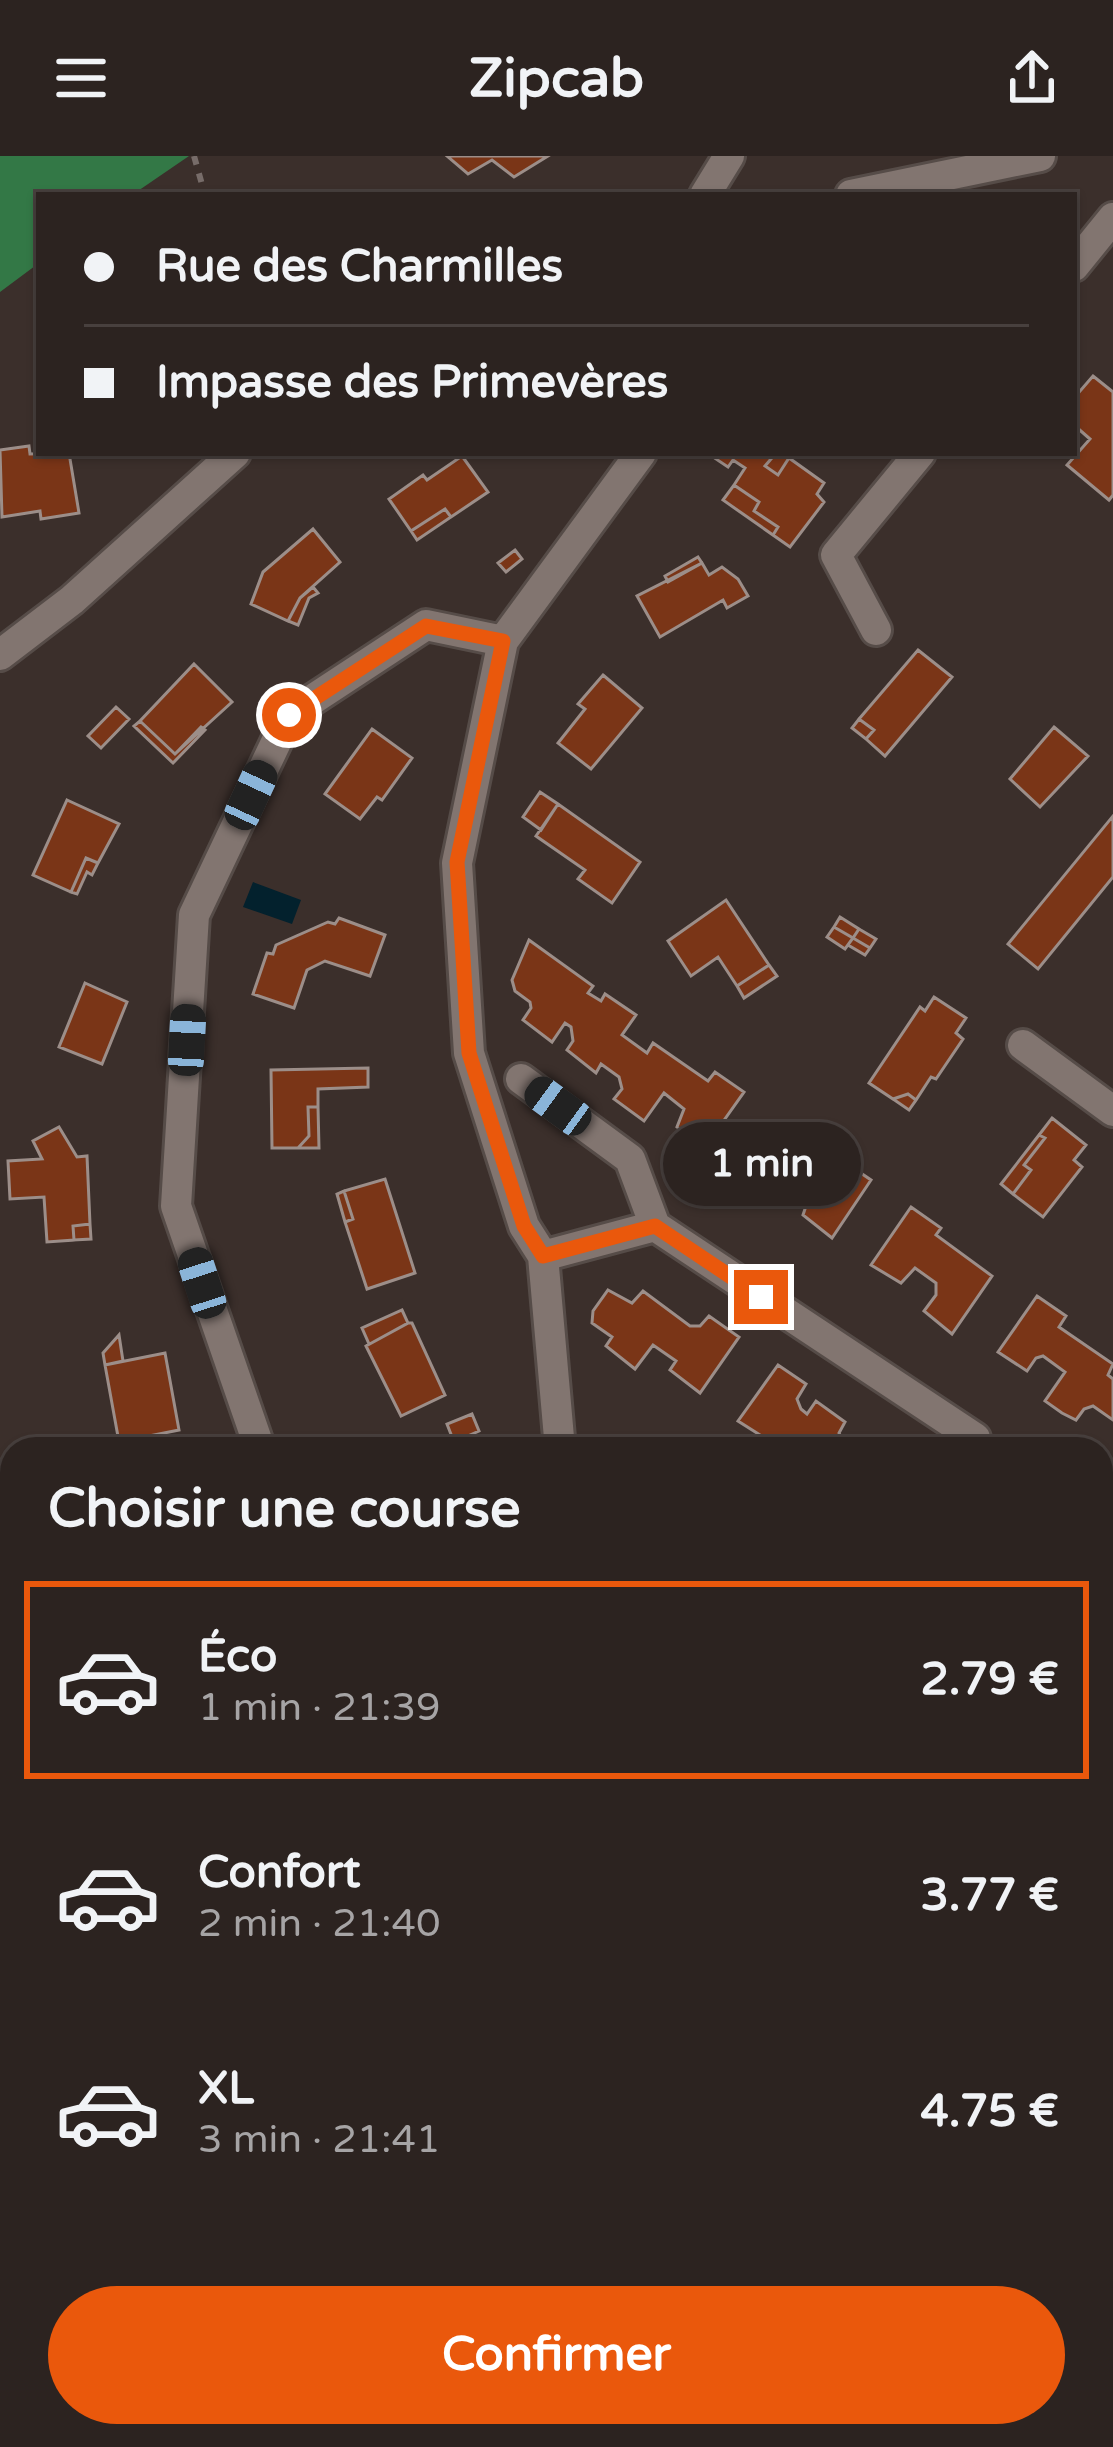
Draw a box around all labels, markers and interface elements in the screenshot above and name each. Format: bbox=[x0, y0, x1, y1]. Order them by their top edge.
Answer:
icon: menu bbox=[48, 45, 114, 111]
icon: share bbox=[999, 45, 1065, 111]
text: Zipcab bbox=[469, 46, 644, 111]
text: Rue des Charmilles bbox=[156, 240, 563, 294]
text: Impasse des Primevères bbox=[156, 356, 668, 410]
route start bbox=[262, 688, 316, 742]
car bbox=[219, 755, 283, 835]
car bbox=[167, 1003, 207, 1077]
car bbox=[518, 1070, 598, 1142]
callout: 1 min bbox=[662, 1123, 860, 1207]
text: 1 min bbox=[710, 1140, 814, 1187]
car bbox=[174, 1243, 230, 1323]
route end bbox=[734, 1270, 788, 1324]
text: Choisir une course bbox=[48, 1476, 521, 1541]
icon: car bbox=[54, 1626, 162, 1734]
text: Éco bbox=[198, 1630, 277, 1684]
text: 2.79 € bbox=[921, 1653, 1059, 1707]
text: 1 min · 21:39 bbox=[198, 1684, 440, 1731]
icon: car bbox=[54, 1842, 162, 1950]
text: Confort bbox=[198, 1846, 360, 1900]
text: 3.77 € bbox=[921, 1869, 1059, 1923]
text: 2 min · 21:40 bbox=[198, 1900, 440, 1947]
icon: car bbox=[54, 2058, 162, 2166]
text: XL bbox=[198, 2062, 254, 2116]
text: 4.75 € bbox=[921, 2085, 1059, 2139]
text: 3 min · 21:41 bbox=[198, 2116, 440, 2163]
button: Confirmer bbox=[48, 2286, 1065, 2424]

